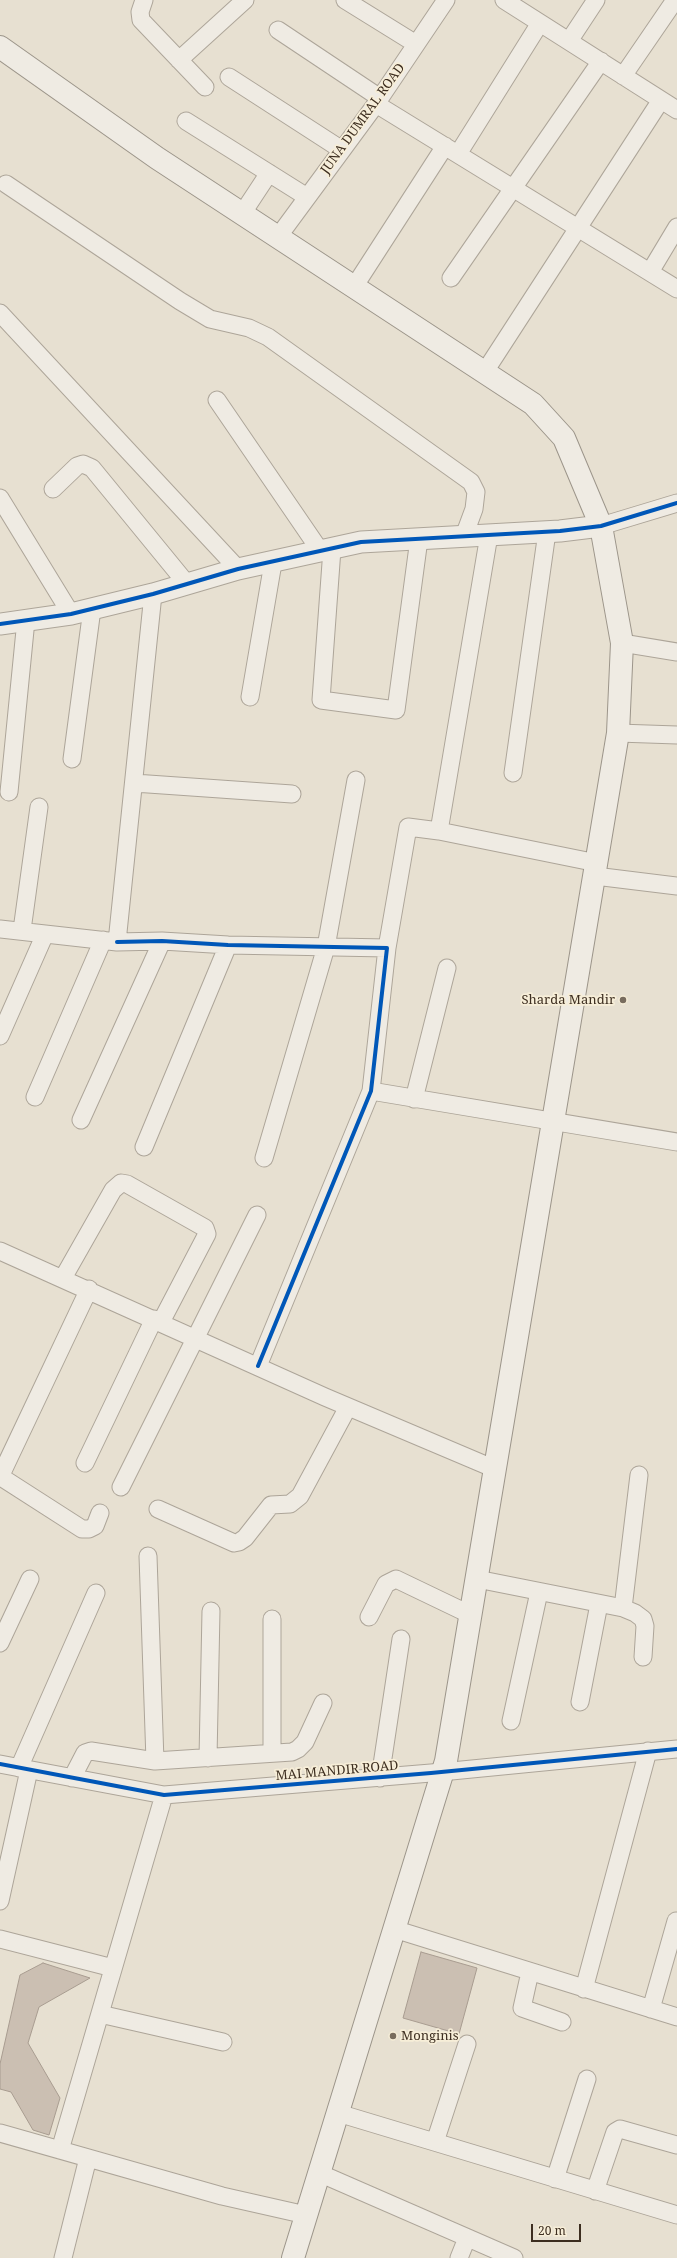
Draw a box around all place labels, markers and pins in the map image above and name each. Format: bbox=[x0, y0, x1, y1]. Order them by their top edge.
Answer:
place label: Sharda Mandir bbox=[521, 992, 615, 1008]
marker: Sharda Mandir bbox=[618, 995, 628, 1005]
place label: Monginis bbox=[401, 2028, 459, 2044]
marker: Monginis bbox=[388, 2031, 398, 2041]

